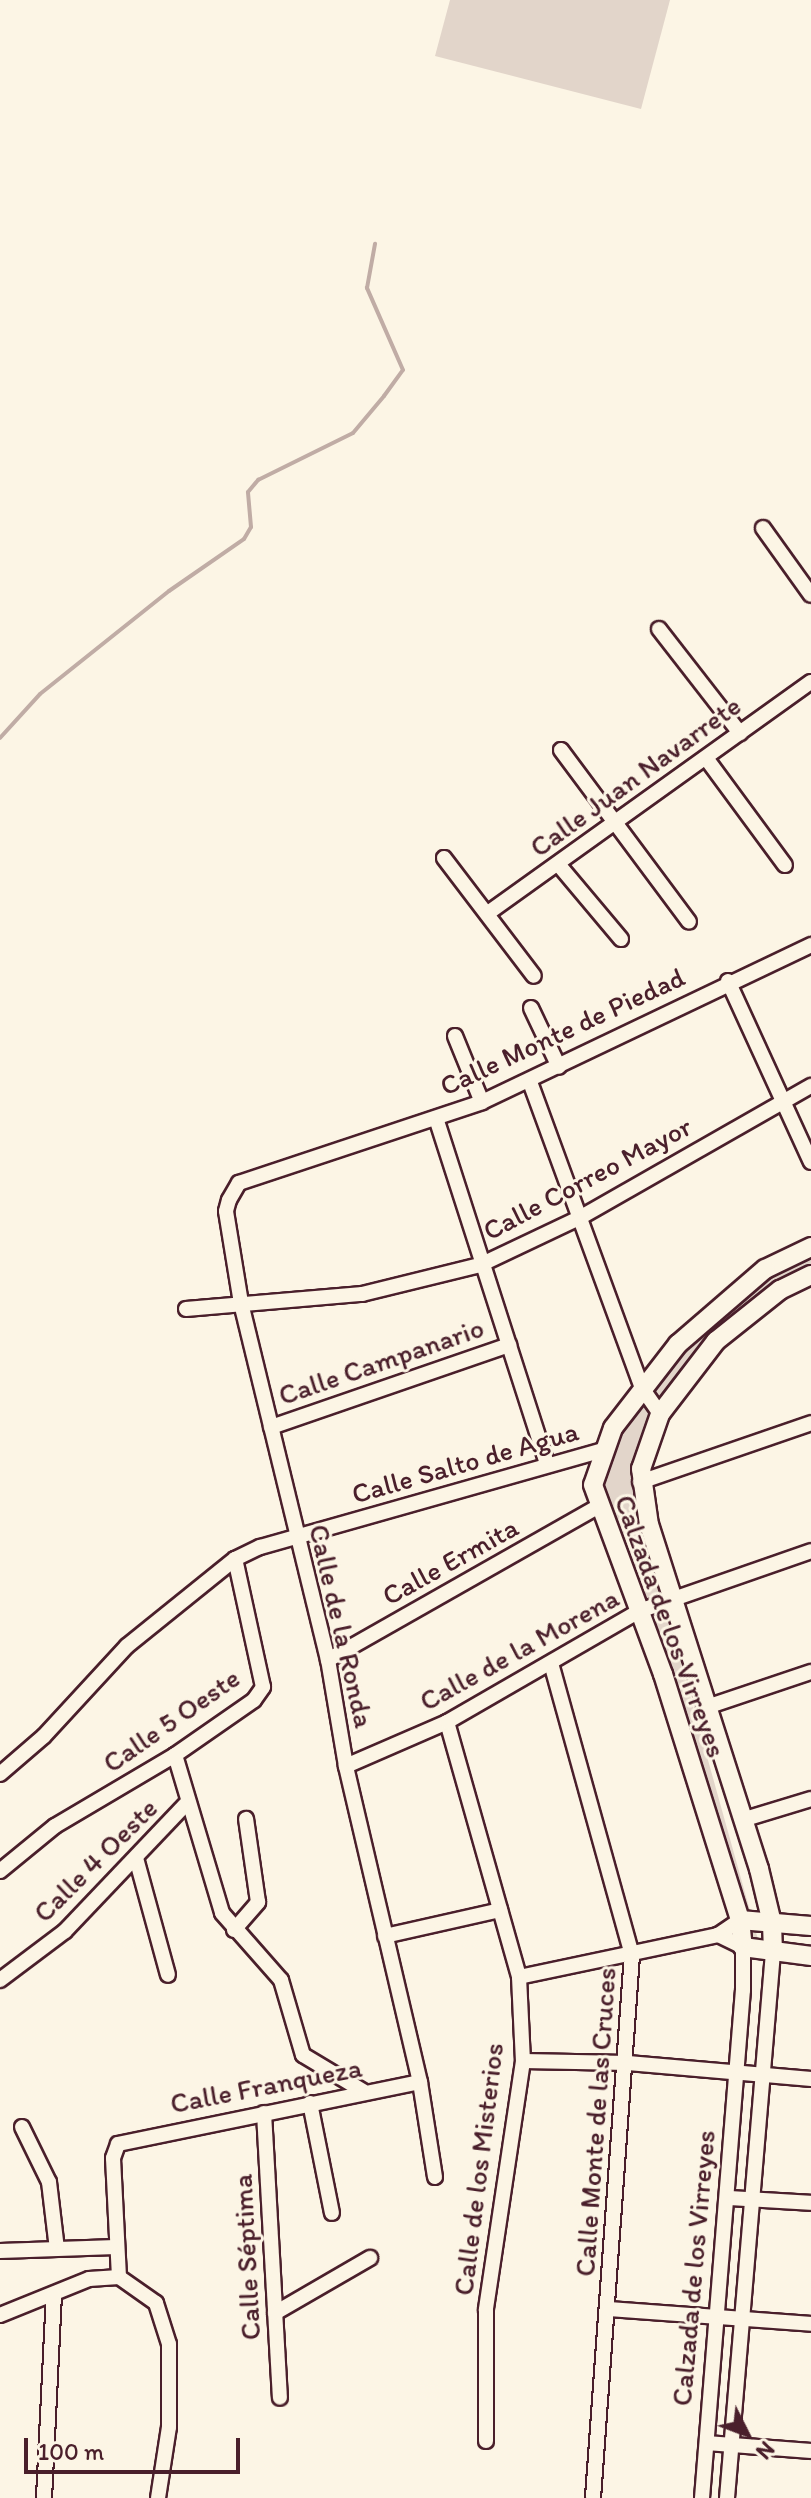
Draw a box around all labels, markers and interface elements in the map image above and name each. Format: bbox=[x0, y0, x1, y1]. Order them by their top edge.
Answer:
street label: Calle Juan Navarrete bbox=[523, 688, 747, 864]
street label: Calle Monte de Piedad bbox=[434, 959, 690, 1103]
street label: Calle Correo Mayor bbox=[478, 1109, 696, 1247]
street label: Calle Campanario bbox=[274, 1310, 488, 1412]
street label: Calle Salto de Agua bbox=[348, 1414, 582, 1510]
street label: Calzada de los Virreyes bbox=[608, 1490, 734, 1762]
street label: Calle Ermita bbox=[377, 1510, 523, 1612]
street label: Calle de la Ronda bbox=[302, 1521, 382, 1731]
street label: Calle de la Morena bbox=[414, 1580, 624, 1718]
street label: Calle 5 Oeste bbox=[96, 1661, 246, 1779]
street label: Calle 4 Oeste bbox=[26, 1791, 164, 1929]
street label: Calle Monte de las Cruces bbox=[567, 1966, 623, 2278]
street label: Calle de los Misterios bbox=[446, 2041, 510, 2297]
street label: Calle Franqueza bbox=[168, 2050, 364, 2120]
street label: Calzada de los Virreyes bbox=[664, 2129, 722, 2407]
street label: Calle Séptima bbox=[225, 2173, 267, 2341]
north arrow bbox=[707, 2394, 787, 2474]
scale bar bbox=[28, 2422, 244, 2472]
text: N bbox=[750, 2436, 780, 2465]
text: 100 m bbox=[38, 2437, 104, 2466]

